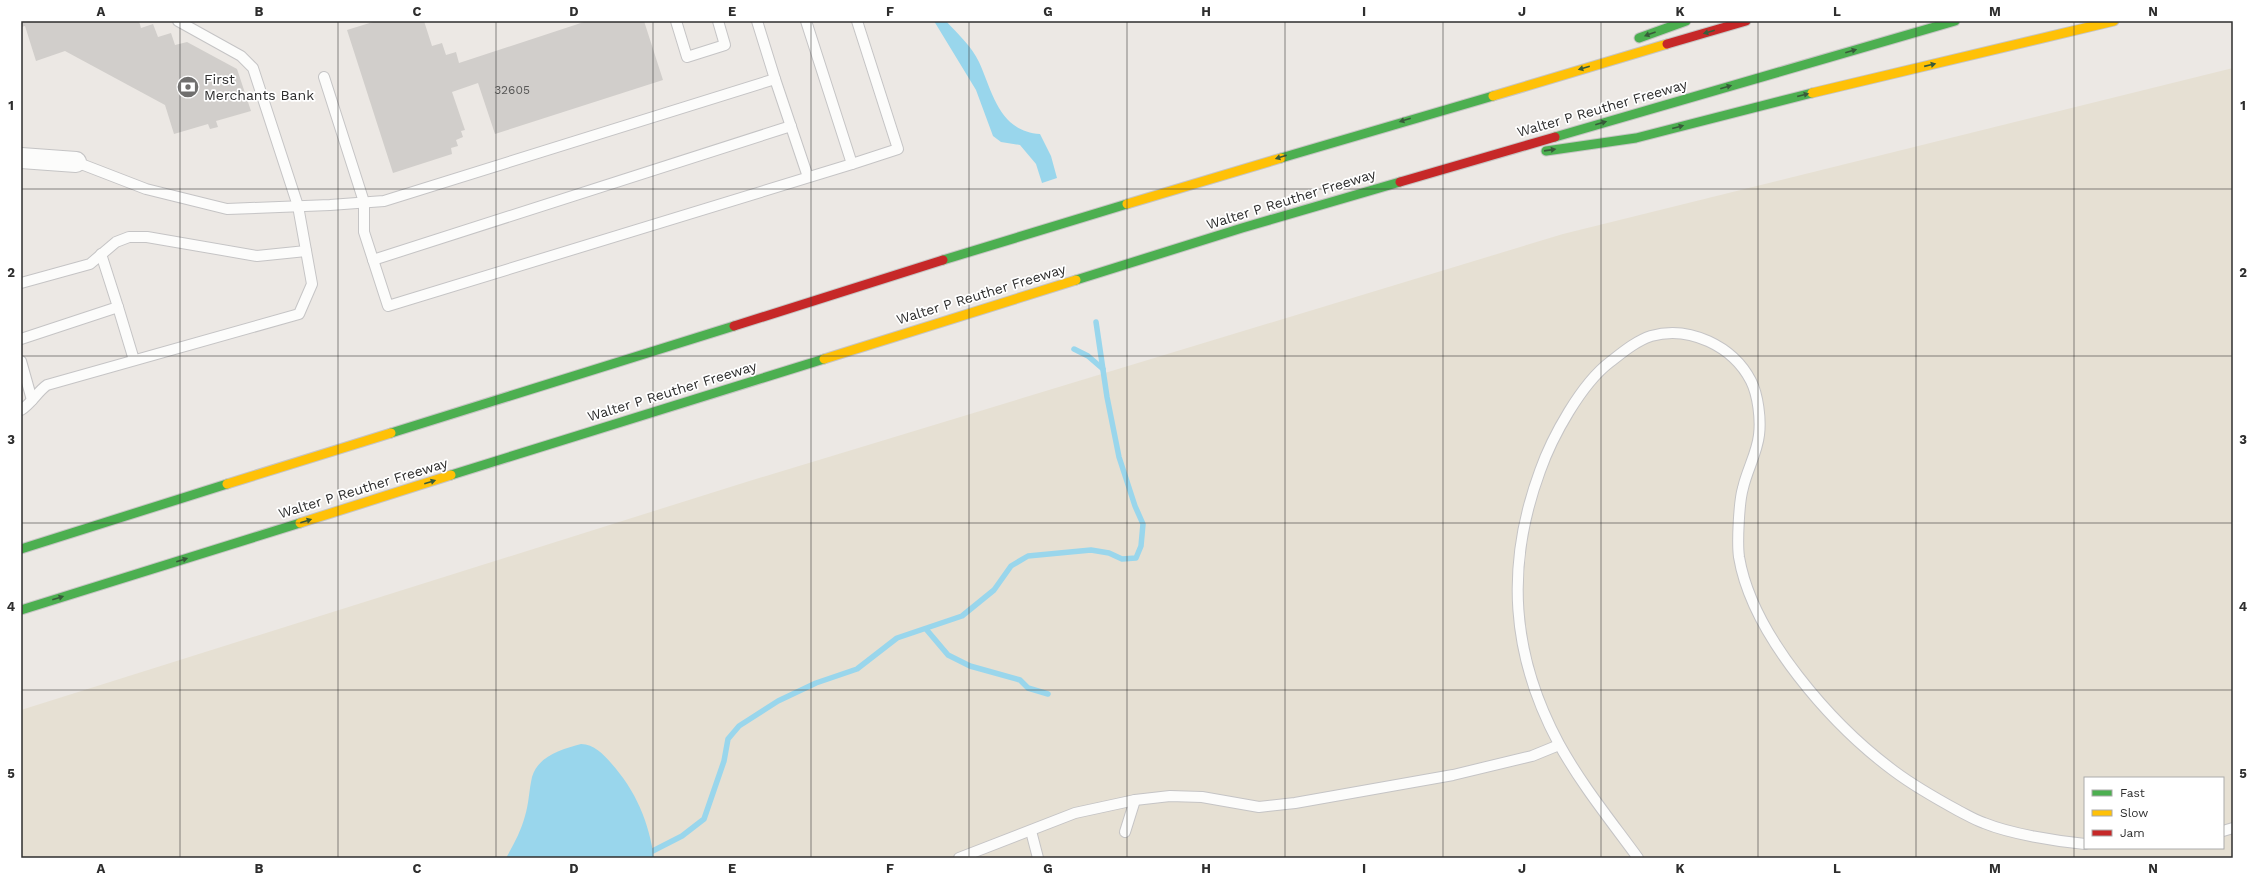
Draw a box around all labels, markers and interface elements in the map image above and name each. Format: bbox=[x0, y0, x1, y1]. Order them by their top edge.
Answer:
text: A bbox=[97, 4, 106, 19]
text: B bbox=[255, 4, 264, 19]
text: C bbox=[413, 4, 422, 19]
text: D bbox=[569, 4, 579, 19]
text: E bbox=[728, 4, 736, 19]
text: F bbox=[886, 4, 894, 19]
text: G bbox=[1043, 4, 1053, 19]
text: H bbox=[1201, 4, 1211, 19]
text: I bbox=[1362, 4, 1366, 19]
text: J bbox=[1518, 4, 1526, 19]
text: K bbox=[1675, 4, 1685, 19]
text: L bbox=[1833, 4, 1841, 19]
text: M bbox=[1989, 4, 2001, 19]
text: N bbox=[2148, 4, 2158, 19]
one-way arrow bbox=[1703, 29, 1715, 35]
one-way arrow bbox=[1643, 31, 1655, 37]
one-way arrow bbox=[1845, 48, 1857, 54]
one-way arrow bbox=[1924, 61, 1936, 67]
one-way arrow bbox=[1578, 65, 1590, 71]
place label: First Merchants Bank bbox=[204, 71, 314, 103]
bank icon: First Merchants Bank bbox=[175, 74, 201, 100]
street label: Walter P Reuther Freeway bbox=[1515, 76, 1690, 140]
house number: 32605 bbox=[494, 83, 530, 97]
one-way arrow bbox=[1720, 84, 1732, 90]
one-way arrow bbox=[1798, 92, 1810, 98]
text: 1 bbox=[8, 98, 14, 113]
text: 1 bbox=[2240, 98, 2246, 113]
one-way arrow bbox=[1399, 117, 1411, 123]
one-way arrow bbox=[1595, 120, 1607, 126]
one-way arrow bbox=[1671, 124, 1684, 130]
one-way arrow bbox=[1544, 147, 1556, 153]
one-way arrow bbox=[1275, 154, 1287, 160]
street label: Walter P Reuther Freeway bbox=[1204, 165, 1378, 232]
street label: Walter P Reuther Freeway bbox=[894, 260, 1068, 327]
text: 2 bbox=[7, 265, 15, 280]
text: 2 bbox=[2239, 265, 2247, 280]
street label: Walter P Reuther Freeway bbox=[585, 357, 759, 424]
text: 3 bbox=[7, 432, 15, 447]
text: 3 bbox=[2239, 432, 2247, 447]
street label: Walter P Reuther Freeway bbox=[276, 454, 450, 521]
one-way arrow bbox=[425, 479, 437, 485]
one-way arrow bbox=[301, 518, 313, 524]
one-way arrow bbox=[177, 557, 189, 563]
one-way arrow bbox=[53, 595, 65, 601]
text: 4 bbox=[7, 599, 16, 614]
text: 4 bbox=[2239, 599, 2248, 614]
text: 5 bbox=[7, 766, 15, 781]
text: 5 bbox=[2239, 766, 2247, 781]
legend bbox=[2084, 777, 2224, 849]
text: Fast bbox=[2120, 786, 2145, 800]
text: Slow bbox=[2120, 806, 2148, 820]
text: Jam bbox=[2120, 826, 2145, 840]
text: A bbox=[97, 861, 106, 876]
text: B bbox=[255, 861, 264, 876]
text: C bbox=[413, 861, 422, 876]
text: D bbox=[569, 861, 579, 876]
text: E bbox=[728, 861, 736, 876]
text: F bbox=[886, 861, 894, 876]
text: G bbox=[1043, 861, 1053, 876]
text: H bbox=[1201, 861, 1211, 876]
text: I bbox=[1362, 861, 1366, 876]
text: J bbox=[1518, 861, 1526, 876]
text: K bbox=[1675, 861, 1685, 876]
text: L bbox=[1833, 861, 1841, 876]
text: M bbox=[1989, 861, 2001, 876]
text: N bbox=[2148, 861, 2158, 876]

